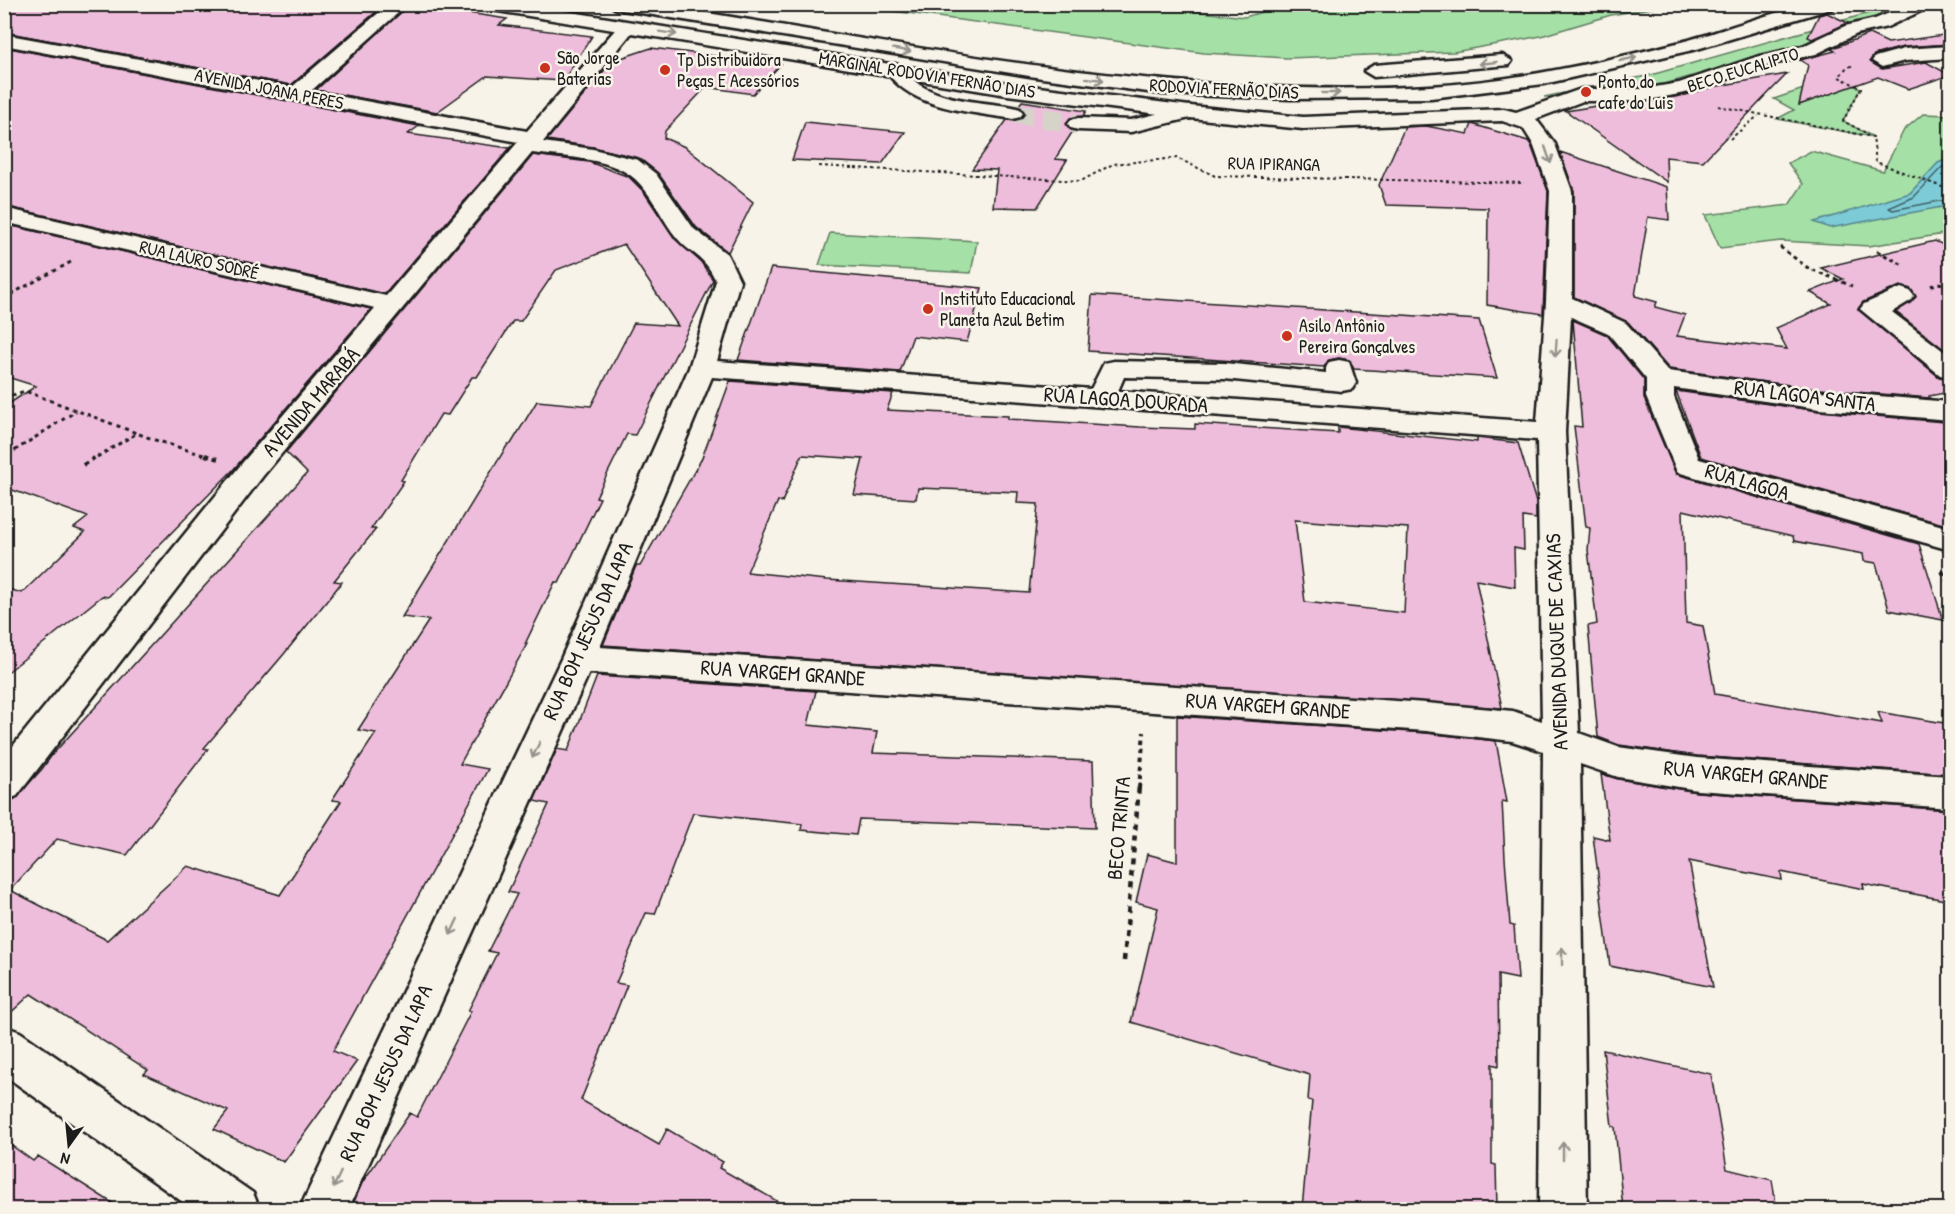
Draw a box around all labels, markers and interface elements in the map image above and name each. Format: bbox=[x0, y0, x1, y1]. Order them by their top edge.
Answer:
one-way arrow bbox=[658, 28, 678, 39]
street label: BECO EUCALIPTO bbox=[1684, 41, 1802, 98]
place label: São Jorge Baterias bbox=[557, 45, 620, 91]
street label: MARGINAL RODOVIA FERNÃO DIAS bbox=[817, 45, 1037, 104]
one-way arrow bbox=[892, 45, 912, 56]
place label: Tp Distribuidora Peças E Acessórios bbox=[677, 47, 799, 93]
one-way arrow bbox=[1619, 52, 1638, 64]
one-way arrow bbox=[1478, 58, 1498, 69]
marker: São Jorge Baterias bbox=[538, 61, 552, 75]
street label: AVENIDA JOANA PERES bbox=[193, 62, 346, 115]
marker: Tp Distribuidora Peças E Acessórios bbox=[658, 63, 672, 77]
place label: Ponto do cafe do Luis bbox=[1598, 69, 1673, 115]
street label: RODOVIA FERNÃO DIAS bbox=[1149, 72, 1299, 105]
one-way arrow bbox=[1085, 74, 1104, 85]
marker: Ponto do cafe do Luis bbox=[1579, 85, 1593, 99]
one-way arrow bbox=[1321, 87, 1341, 99]
one-way arrow bbox=[1544, 146, 1555, 164]
street label: RUA IPIRANGA bbox=[1228, 150, 1320, 177]
street label: RUA LAURO SODRÉ bbox=[137, 234, 261, 285]
place label: Instituto Educacional Planeta Azul Betim bbox=[940, 286, 1075, 332]
marker: Instituto Educacional Planeta Azul Betim bbox=[921, 302, 935, 316]
place label: Asilo Antônio Pereira Gonçalves bbox=[1299, 313, 1415, 359]
marker: Asilo Antônio Pereira Gonçalves bbox=[1280, 329, 1294, 343]
one-way arrow bbox=[1550, 338, 1561, 358]
street label: AVENIDA MARABÁ bbox=[255, 341, 366, 462]
street label: RUA LAGOA SANTA bbox=[1733, 372, 1877, 419]
street label: RUA LAGOA DOURADA bbox=[1043, 379, 1209, 420]
street label: RUA LAGOA bbox=[1702, 456, 1793, 507]
street label: AVENIDA DUQUE DE CAXIAS bbox=[1538, 533, 1575, 751]
street label: RUA BOM JESUS DA LAPA bbox=[535, 537, 640, 724]
street label: RUA VARGEM GRANDE bbox=[700, 652, 866, 693]
street label: RUA VARGEM GRANDE bbox=[1185, 685, 1351, 726]
one-way arrow bbox=[529, 740, 541, 758]
street label: RUA VARGEM GRANDE bbox=[1663, 753, 1829, 796]
street label: BECO TRINTA bbox=[1100, 775, 1137, 881]
one-way arrow bbox=[447, 917, 459, 935]
one-way arrow bbox=[1556, 947, 1568, 967]
street label: RUA BOM JESUS DA LAPA bbox=[332, 980, 439, 1166]
north arrow bbox=[39, 1115, 99, 1175]
one-way arrow bbox=[1557, 1142, 1569, 1162]
text: N bbox=[58, 1148, 72, 1171]
one-way arrow bbox=[330, 1170, 342, 1188]

